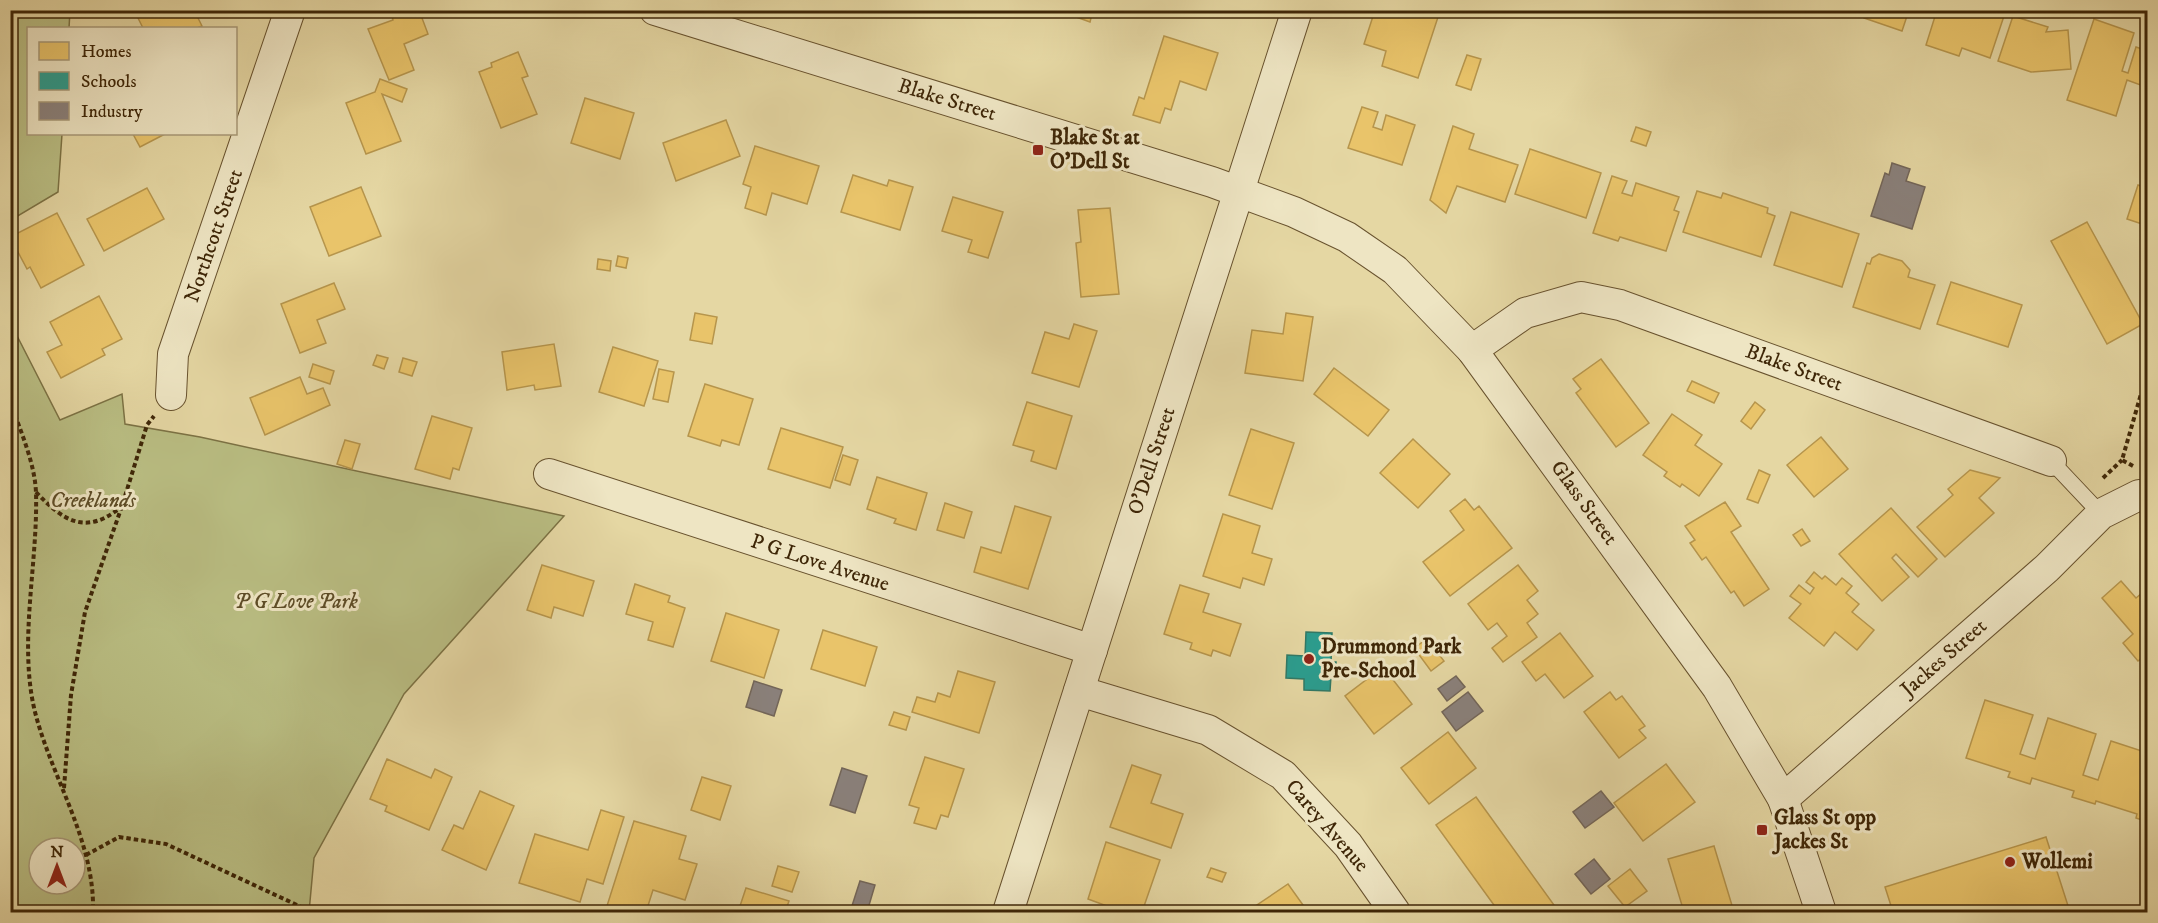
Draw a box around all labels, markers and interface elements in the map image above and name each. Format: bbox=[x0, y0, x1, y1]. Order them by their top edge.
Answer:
legend bbox=[27, 27, 237, 135]
text: Homes bbox=[81, 41, 132, 63]
text: Schools bbox=[81, 71, 136, 93]
street label: Blake Street bbox=[895, 73, 1000, 127]
text: Industry bbox=[81, 101, 143, 123]
place label: Blake St at O'Dell St bbox=[1050, 125, 1140, 175]
marker: Blake St at O'Dell St bbox=[1031, 143, 1045, 157]
street label: Northcott Street bbox=[179, 166, 249, 306]
street label: Blake Street bbox=[1742, 338, 1846, 398]
street label: O'Dell Street bbox=[1122, 404, 1182, 518]
street label: Glass Street bbox=[1545, 456, 1624, 551]
park label: Creeklands bbox=[50, 488, 136, 514]
street label: P G Love Avenue bbox=[747, 528, 893, 598]
park label: P G Love Park bbox=[234, 589, 358, 615]
street label: Jackes Street bbox=[1894, 613, 1993, 704]
place label: Drummond Park Pre-School bbox=[1321, 634, 1462, 684]
marker: Drummond Park Pre-School bbox=[1302, 652, 1316, 666]
street label: Carey Avenue bbox=[1280, 774, 1375, 878]
place label: Glass St opp Jackes St bbox=[1772, 805, 1876, 855]
marker: Glass St opp Jackes St bbox=[1755, 823, 1769, 837]
north arrow bbox=[27, 836, 87, 896]
text: N bbox=[50, 842, 64, 862]
place label: Wollemi bbox=[2021, 849, 2093, 875]
marker: Wollemi bbox=[2003, 855, 2017, 869]

